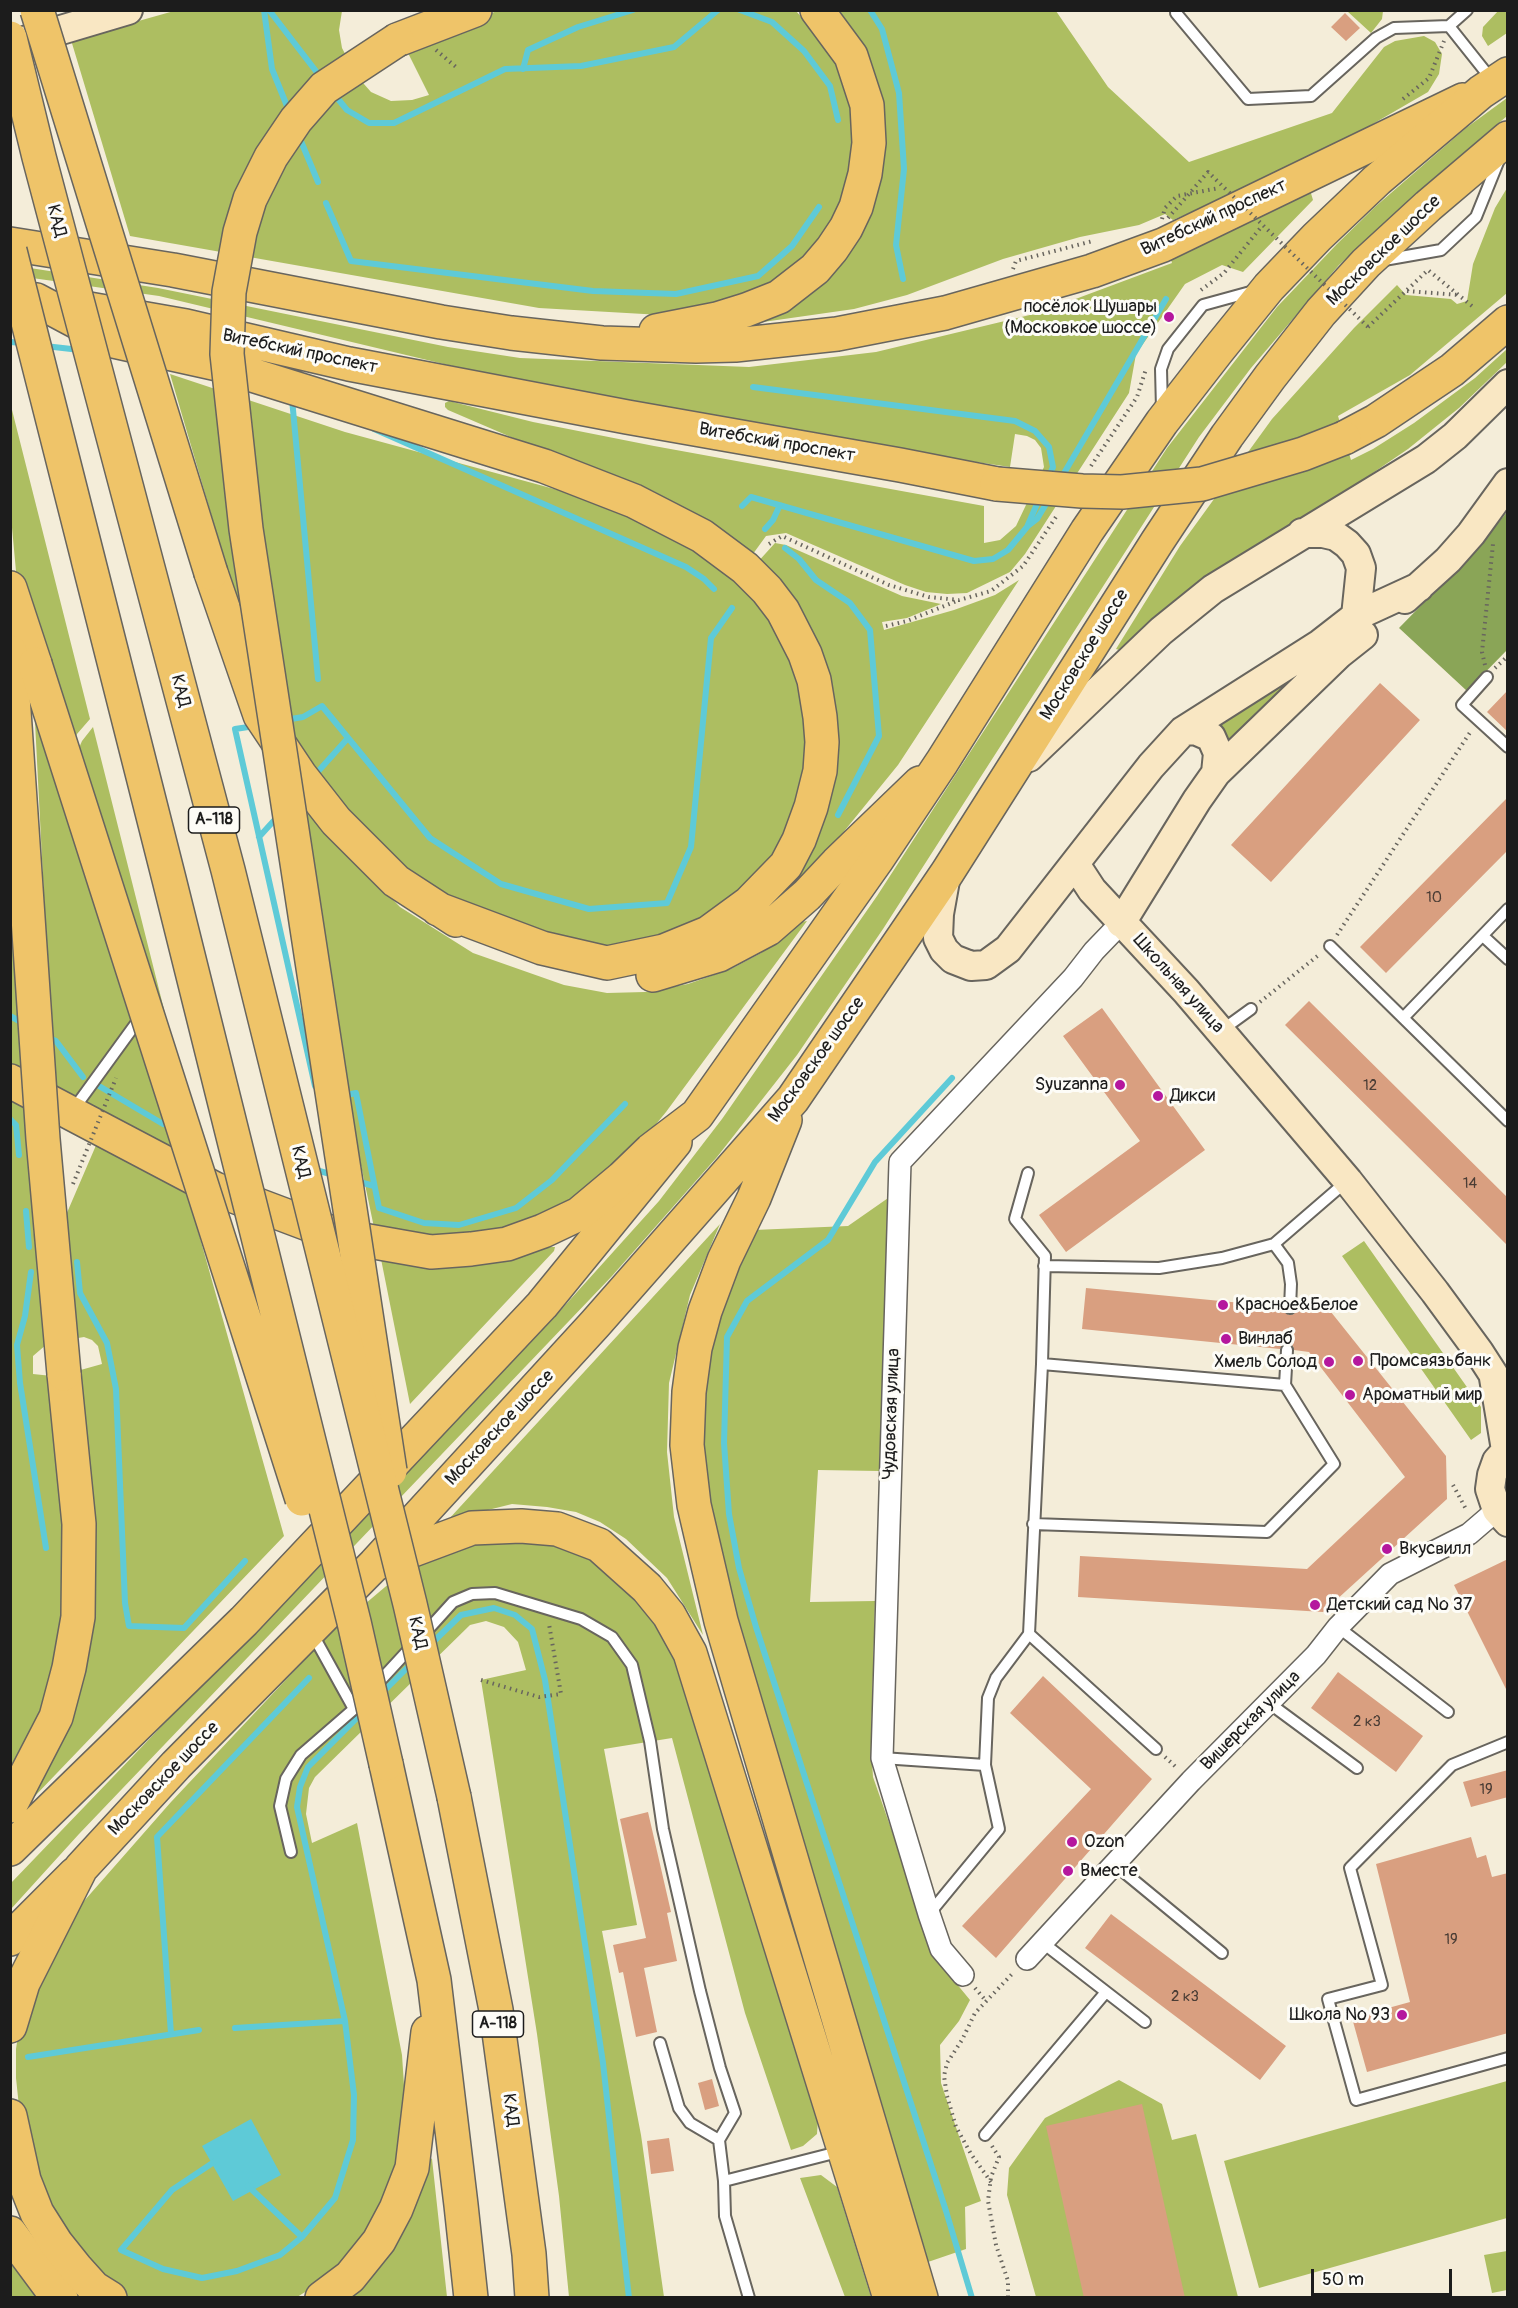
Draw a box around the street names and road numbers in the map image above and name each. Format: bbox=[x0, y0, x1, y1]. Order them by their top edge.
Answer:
street label: Витебский проспект bbox=[1138, 175, 1290, 261]
street label: Московское шоссе bbox=[1323, 191, 1445, 311]
street label: КАД bbox=[41, 202, 71, 240]
street label: Витебский проспект bbox=[220, 325, 380, 379]
street label: Витебский проспект bbox=[697, 419, 857, 467]
street label: Московское шоссе bbox=[1036, 586, 1134, 724]
street label: КАД bbox=[165, 672, 195, 710]
road number: А-118 bbox=[188, 807, 240, 833]
street label: Школьная улица bbox=[1128, 930, 1228, 1038]
street label: Московское шоссе bbox=[764, 993, 870, 1127]
street label: КАД bbox=[286, 1143, 314, 1181]
street label: Чудовская улица bbox=[879, 1348, 905, 1480]
street label: Московское шоссе bbox=[441, 1366, 559, 1490]
street label: КАД bbox=[403, 1615, 431, 1651]
street label: Вишерская улица bbox=[1197, 1667, 1305, 1775]
street label: Московское шоссе bbox=[104, 1718, 224, 1840]
road number: А-118 bbox=[472, 2011, 524, 2037]
street label: КАД bbox=[497, 2092, 523, 2128]

